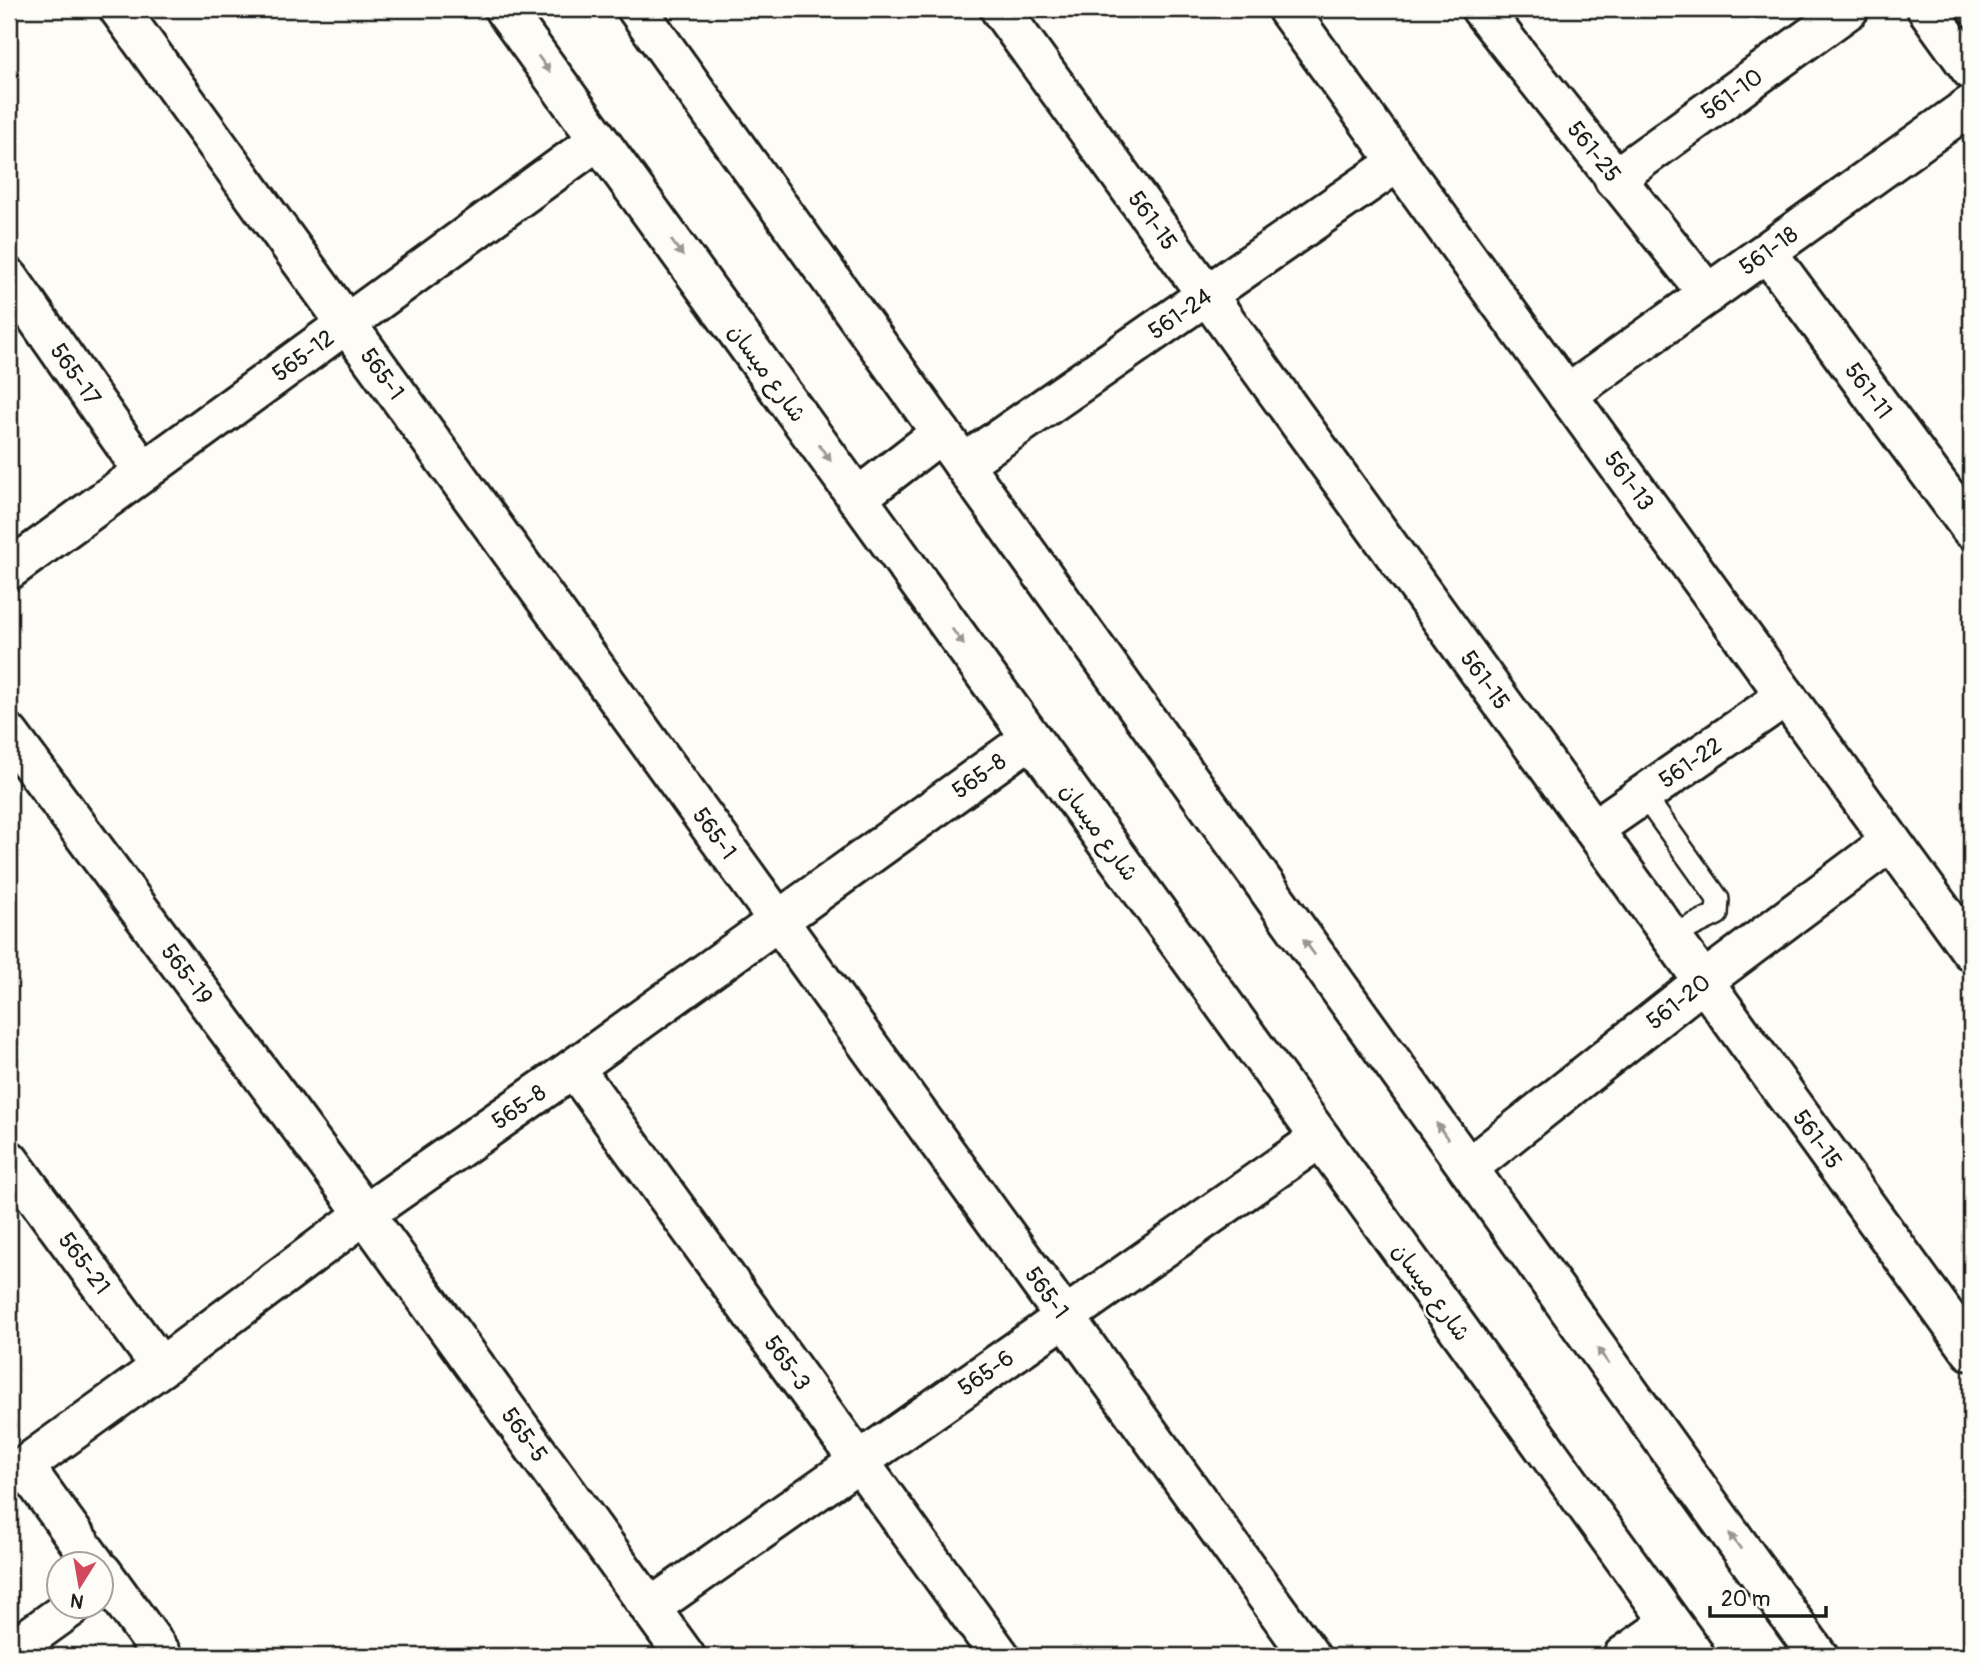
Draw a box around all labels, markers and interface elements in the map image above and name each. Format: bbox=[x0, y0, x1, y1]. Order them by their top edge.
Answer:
one-way arrow bbox=[537, 55, 551, 73]
street label: 561-10 bbox=[1695, 62, 1768, 126]
street label: 561-25 bbox=[1561, 115, 1628, 188]
street label: 561-15 bbox=[1122, 185, 1184, 256]
street label: 561-18 bbox=[1734, 220, 1803, 281]
one-way arrow bbox=[670, 239, 684, 258]
street label: 561-24 bbox=[1142, 281, 1217, 346]
street label: شارع ميسان bbox=[721, 318, 813, 429]
street label: 565-12 bbox=[266, 323, 340, 388]
street label: 565-17 bbox=[44, 337, 107, 411]
street label: 565-1 bbox=[354, 342, 411, 405]
street label: 561-11 bbox=[1839, 357, 1899, 424]
one-way arrow bbox=[817, 444, 831, 462]
street label: 561-13 bbox=[1598, 445, 1661, 516]
one-way arrow bbox=[951, 628, 965, 646]
street label: 561-15 bbox=[1454, 645, 1517, 715]
street label: 561-22 bbox=[1653, 730, 1727, 794]
street label: 565-8 bbox=[946, 746, 1012, 805]
street label: شارع ميسان bbox=[1053, 777, 1145, 888]
street label: 565-1 bbox=[686, 801, 743, 865]
one-way arrow bbox=[1302, 937, 1316, 956]
street label: 565-19 bbox=[155, 938, 219, 1011]
street label: 561-20 bbox=[1640, 967, 1716, 1036]
street label: 565-8 bbox=[486, 1078, 551, 1136]
street label: 561-15 bbox=[1787, 1104, 1849, 1174]
one-way arrow bbox=[1435, 1122, 1449, 1140]
street label: 565-21 bbox=[52, 1226, 117, 1300]
street label: شارع ميسان bbox=[1385, 1237, 1477, 1348]
street label: 565-1 bbox=[1019, 1261, 1076, 1324]
street label: 565-3 bbox=[758, 1330, 817, 1396]
street label: 565-6 bbox=[952, 1343, 1019, 1402]
one-way arrow bbox=[1596, 1347, 1610, 1365]
street label: 565-5 bbox=[495, 1402, 554, 1468]
one-way arrow bbox=[1728, 1532, 1742, 1550]
north arrow bbox=[46, 1550, 116, 1620]
scale bar bbox=[1710, 1574, 1826, 1618]
text: 20 m bbox=[1721, 1586, 1770, 1613]
text: N bbox=[68, 1588, 86, 1614]

